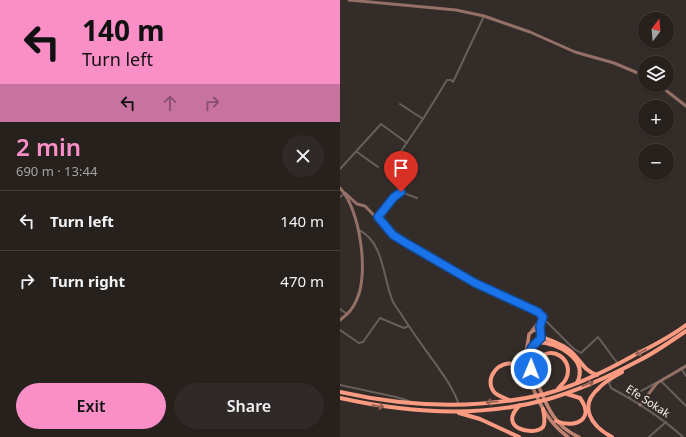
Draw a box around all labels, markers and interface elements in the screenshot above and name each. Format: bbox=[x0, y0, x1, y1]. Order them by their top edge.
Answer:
text: 140 m bbox=[82, 11, 165, 49]
north arrow bbox=[638, 12, 674, 48]
map controls bbox=[638, 12, 674, 180]
icon: left bbox=[16, 16, 68, 68]
text: Turn left bbox=[82, 47, 153, 71]
button: layers bbox=[638, 56, 674, 92]
icon: left bbox=[117, 92, 139, 114]
icon: ahead bbox=[159, 92, 181, 114]
icon: right bbox=[201, 92, 223, 114]
button: + bbox=[638, 100, 674, 136]
text: 2 min bbox=[16, 130, 81, 163]
button: close bbox=[282, 135, 324, 177]
button: − bbox=[638, 144, 674, 180]
pin bbox=[384, 151, 418, 192]
icon: arrive bbox=[390, 157, 412, 179]
text: 690 m · 13:44 bbox=[16, 162, 97, 180]
icon: left bbox=[16, 210, 38, 232]
text: Turn left bbox=[50, 211, 114, 231]
text: 140 m bbox=[280, 211, 324, 231]
icon: right bbox=[16, 270, 38, 292]
text: Turn right bbox=[50, 271, 125, 291]
text: 470 m bbox=[280, 271, 324, 291]
position arrow bbox=[510, 348, 552, 390]
one-way arrow bbox=[635, 349, 647, 356]
one-way arrow bbox=[582, 380, 594, 388]
street label: Efe Sokak bbox=[623, 381, 673, 420]
button: Exit bbox=[16, 383, 166, 429]
button: Share bbox=[174, 383, 324, 429]
one-way arrow bbox=[486, 398, 499, 406]
one-way arrow bbox=[371, 402, 384, 410]

